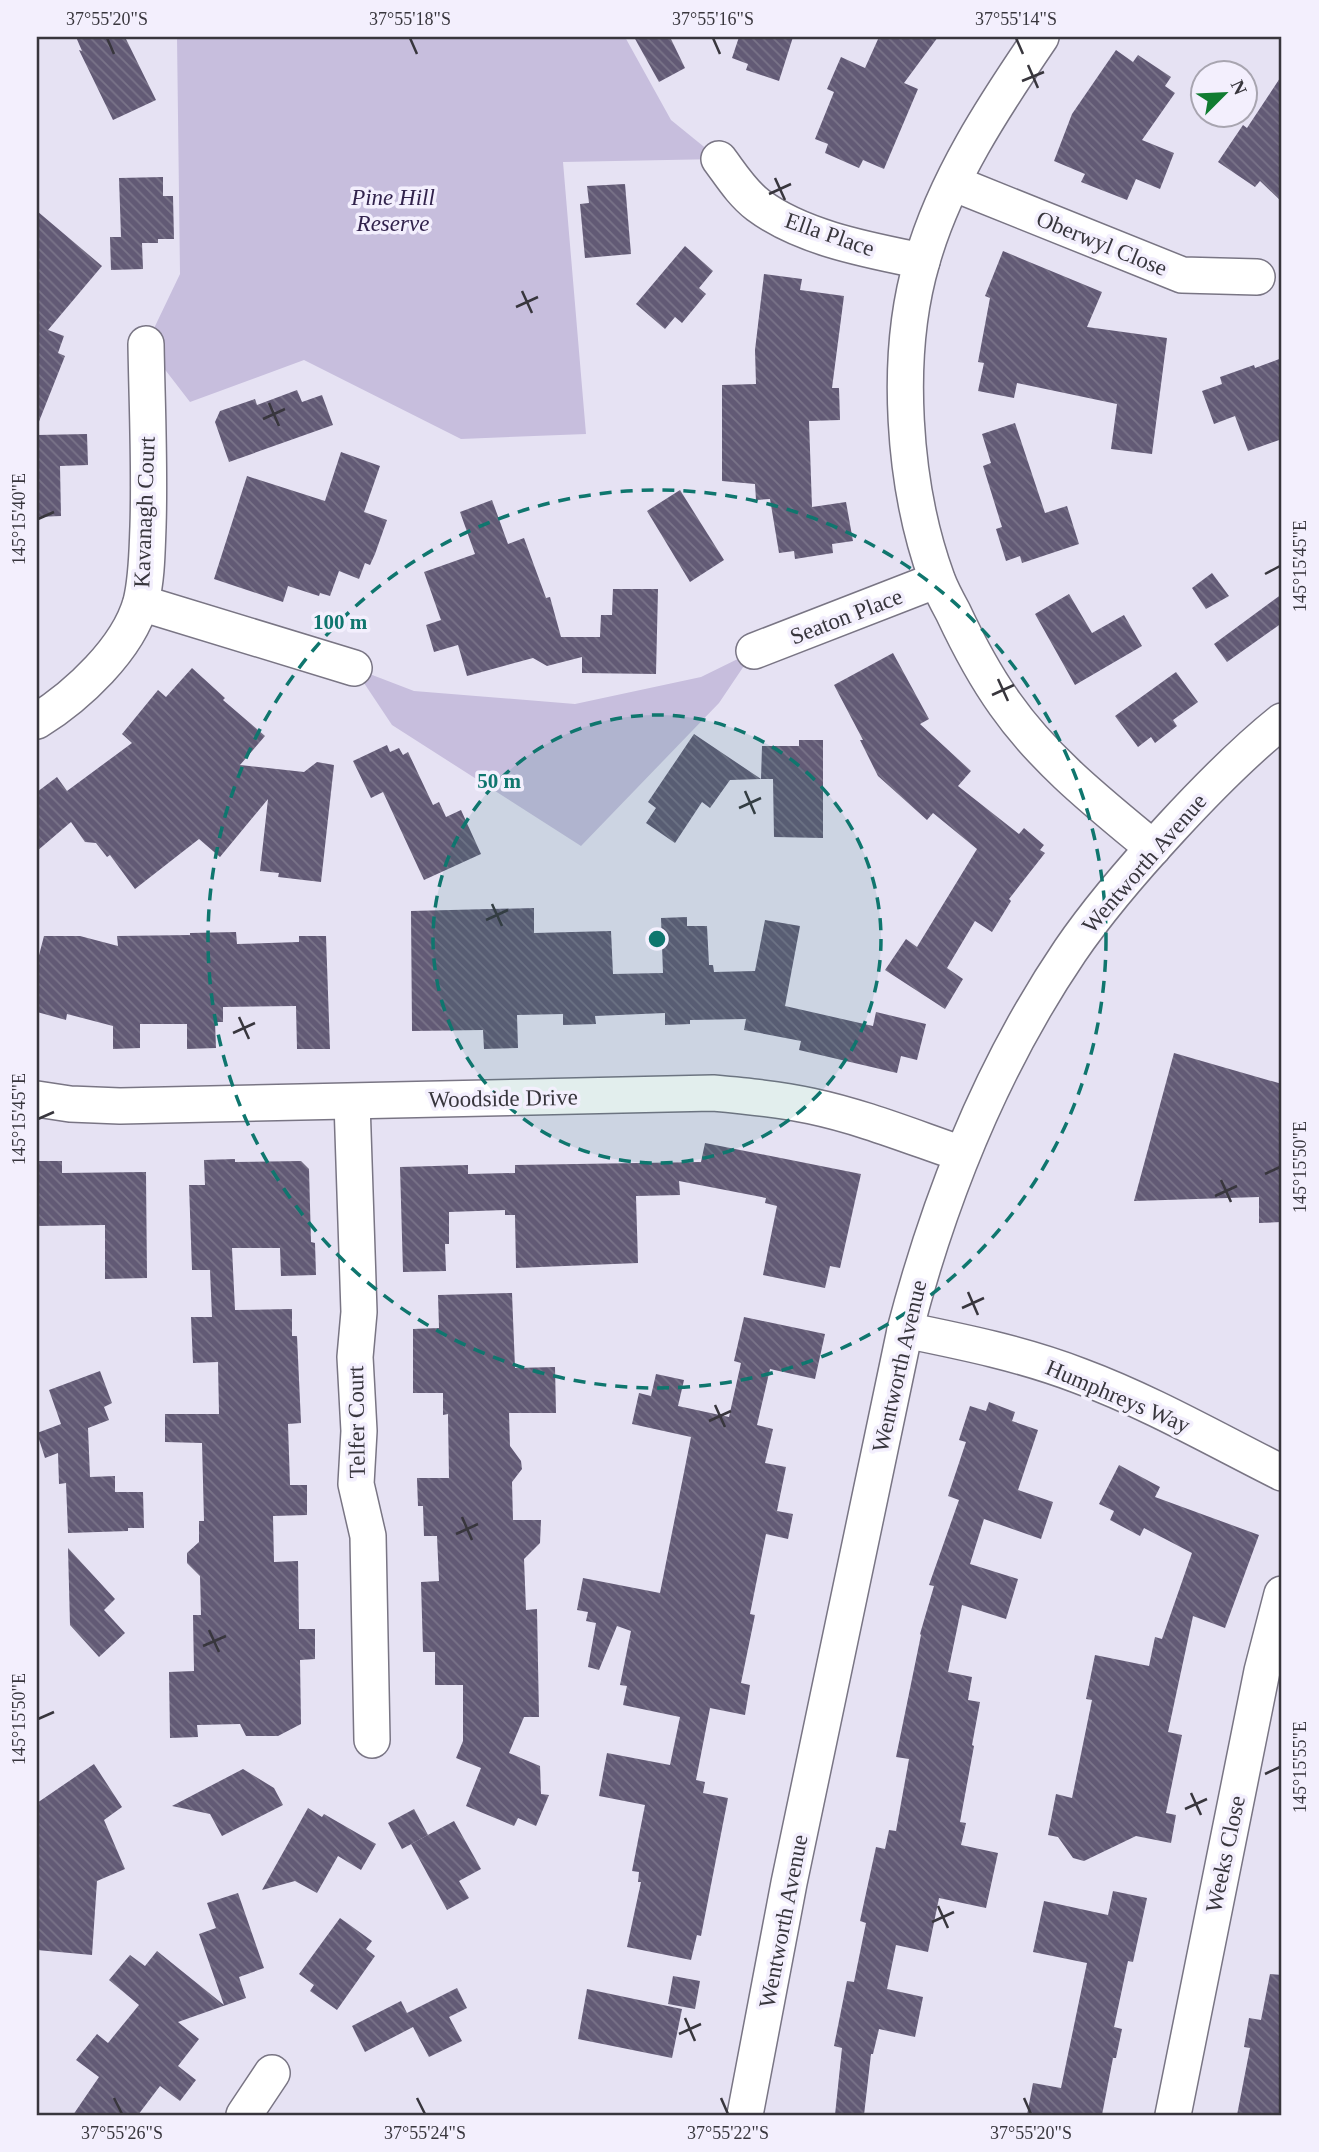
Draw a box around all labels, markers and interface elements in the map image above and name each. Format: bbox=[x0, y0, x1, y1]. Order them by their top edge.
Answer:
text: 37°55'20"S bbox=[66, 9, 148, 29]
text: 37°55'18"S bbox=[369, 9, 451, 29]
text: 37°55'16"S bbox=[672, 9, 754, 29]
text: 37°55'14"S bbox=[975, 9, 1057, 29]
north arrow bbox=[1190, 60, 1260, 130]
text: N bbox=[1227, 77, 1252, 98]
park label: Pine Hill Reserve bbox=[350, 185, 435, 236]
street label: Oberwyl Close bbox=[1033, 206, 1171, 281]
street label: Ella Place bbox=[782, 208, 878, 261]
street label: Kavanagh Court bbox=[129, 435, 160, 588]
text: 145°15'40"E bbox=[9, 473, 29, 565]
text: 145°15'45"E bbox=[1290, 520, 1310, 612]
street label: Seaton Place bbox=[787, 584, 906, 649]
text: 100 m bbox=[313, 610, 368, 634]
text: 50 m bbox=[477, 769, 521, 793]
street label: Wentworth Avenue bbox=[1077, 789, 1212, 938]
centre of rings bbox=[645, 927, 669, 951]
text: 145°15'45"E bbox=[9, 1073, 29, 1165]
street label: Woodside Drive bbox=[428, 1085, 578, 1112]
text: 145°15'50"E bbox=[1290, 1121, 1310, 1213]
street label: Wentworth Avenue bbox=[868, 1278, 931, 1455]
street label: Humphreys Way bbox=[1042, 1355, 1194, 1438]
street label: Telfer Court bbox=[343, 1365, 370, 1479]
text: 145°15'50"E bbox=[9, 1673, 29, 1765]
text: 145°15'55"E bbox=[1290, 1721, 1310, 1813]
street label: Weeks Close bbox=[1201, 1793, 1250, 1915]
street label: Wentworth Avenue bbox=[754, 1832, 813, 2010]
text: 37°55'26"S bbox=[81, 2123, 163, 2143]
text: 37°55'24"S bbox=[384, 2123, 466, 2143]
text: 37°55'22"S bbox=[687, 2123, 769, 2143]
text: 37°55'20"S bbox=[990, 2123, 1072, 2143]

